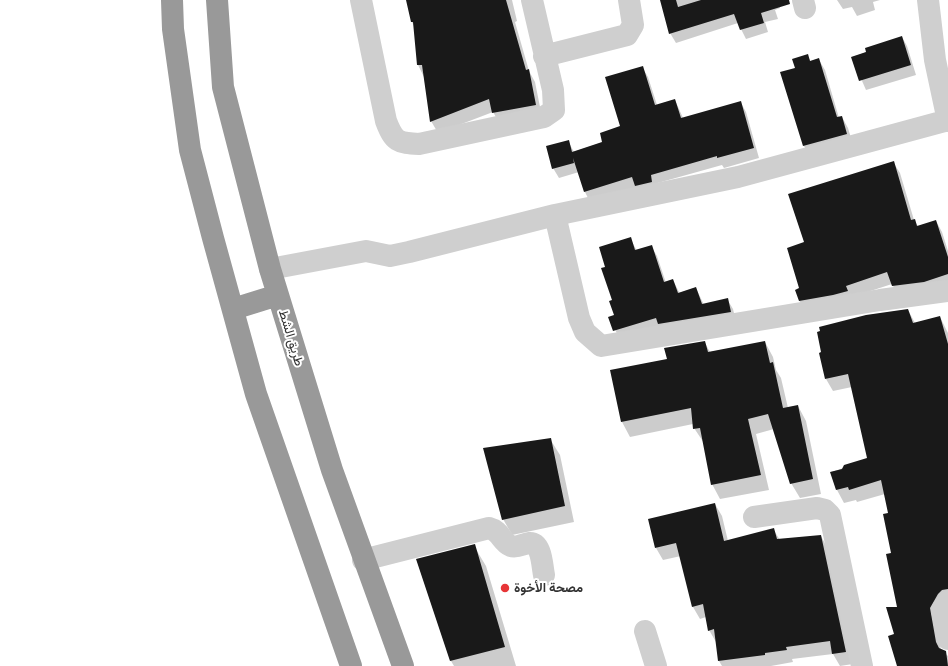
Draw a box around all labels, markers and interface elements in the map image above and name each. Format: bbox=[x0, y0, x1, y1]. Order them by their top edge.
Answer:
street label: طريق الشط bbox=[275, 308, 307, 368]
place label: مصحة الأخوة bbox=[514, 580, 583, 596]
marker: مصحة الأخوة bbox=[499, 582, 511, 594]

